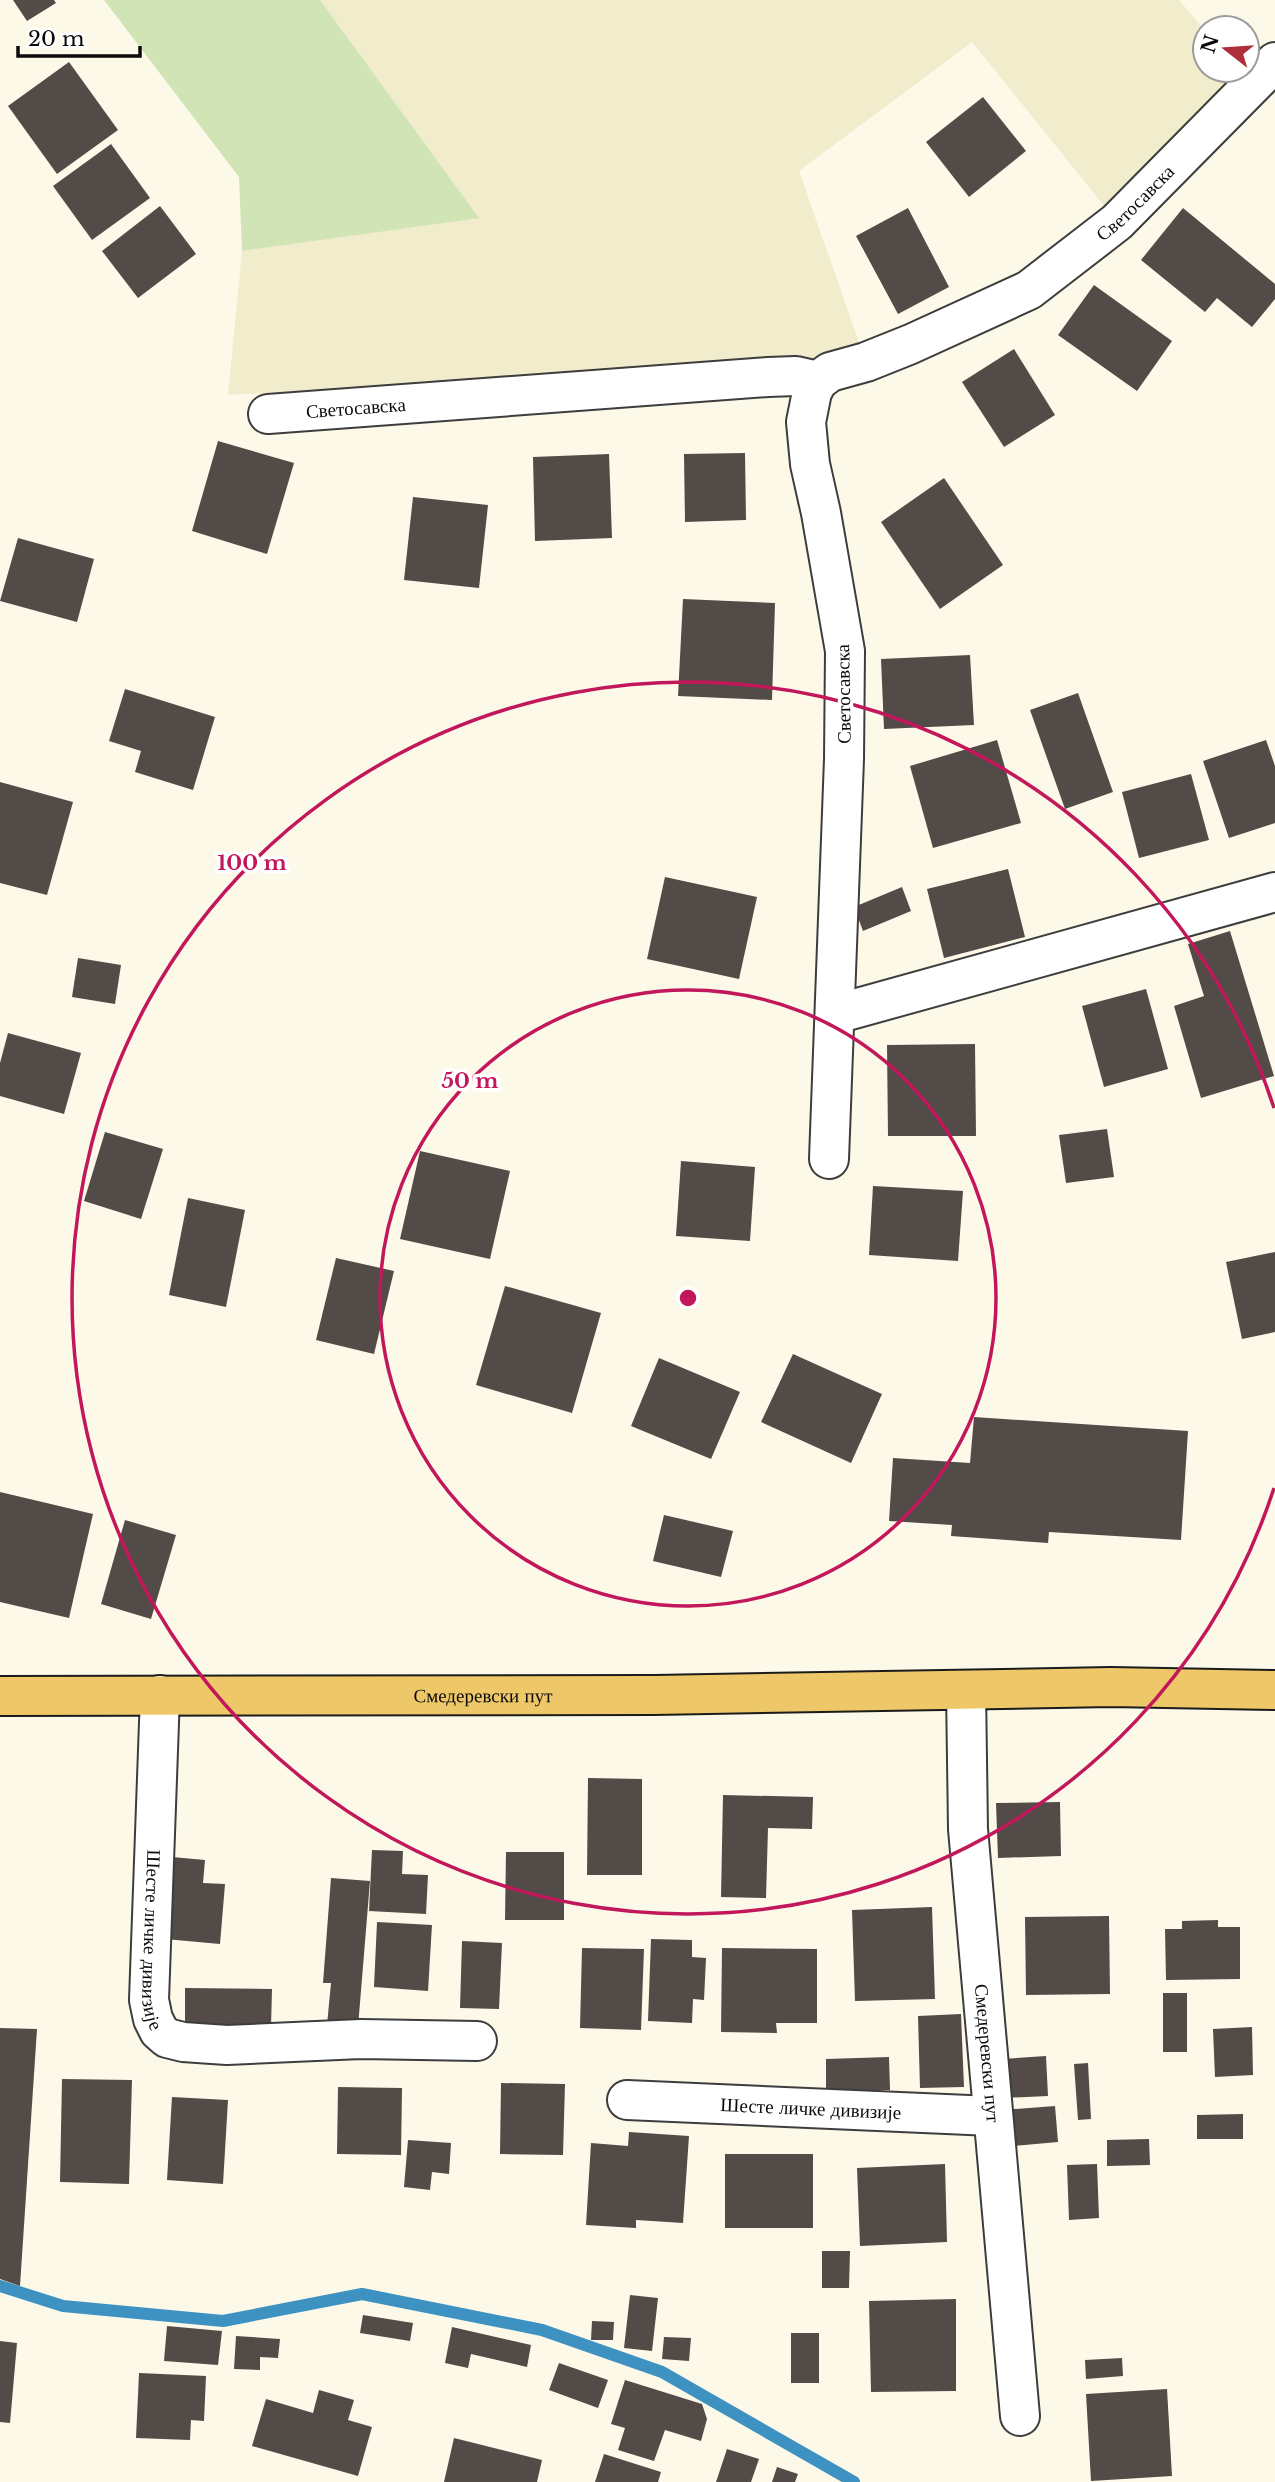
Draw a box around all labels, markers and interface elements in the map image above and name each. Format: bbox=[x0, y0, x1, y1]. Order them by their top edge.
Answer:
scale bar bbox=[18, 14, 140, 58]
north arrow bbox=[1191, 14, 1261, 84]
text: 20 m bbox=[28, 26, 85, 52]
text: N bbox=[1197, 32, 1224, 56]
street label: Светосавска bbox=[1092, 160, 1179, 246]
street label: Светосавска bbox=[305, 393, 407, 423]
street label: Светосавска bbox=[831, 643, 856, 744]
text: 100 m bbox=[217, 850, 287, 876]
text: 50 m bbox=[441, 1068, 499, 1094]
centre of rings bbox=[676, 1286, 700, 1310]
street label: Смедеревски пут bbox=[413, 1684, 553, 1707]
street label: Шесте личке дивизије bbox=[137, 1849, 168, 2034]
street label: Смедеревски пут bbox=[970, 1983, 1005, 2124]
street label: Шесте личке дивизије bbox=[720, 2093, 902, 2124]

